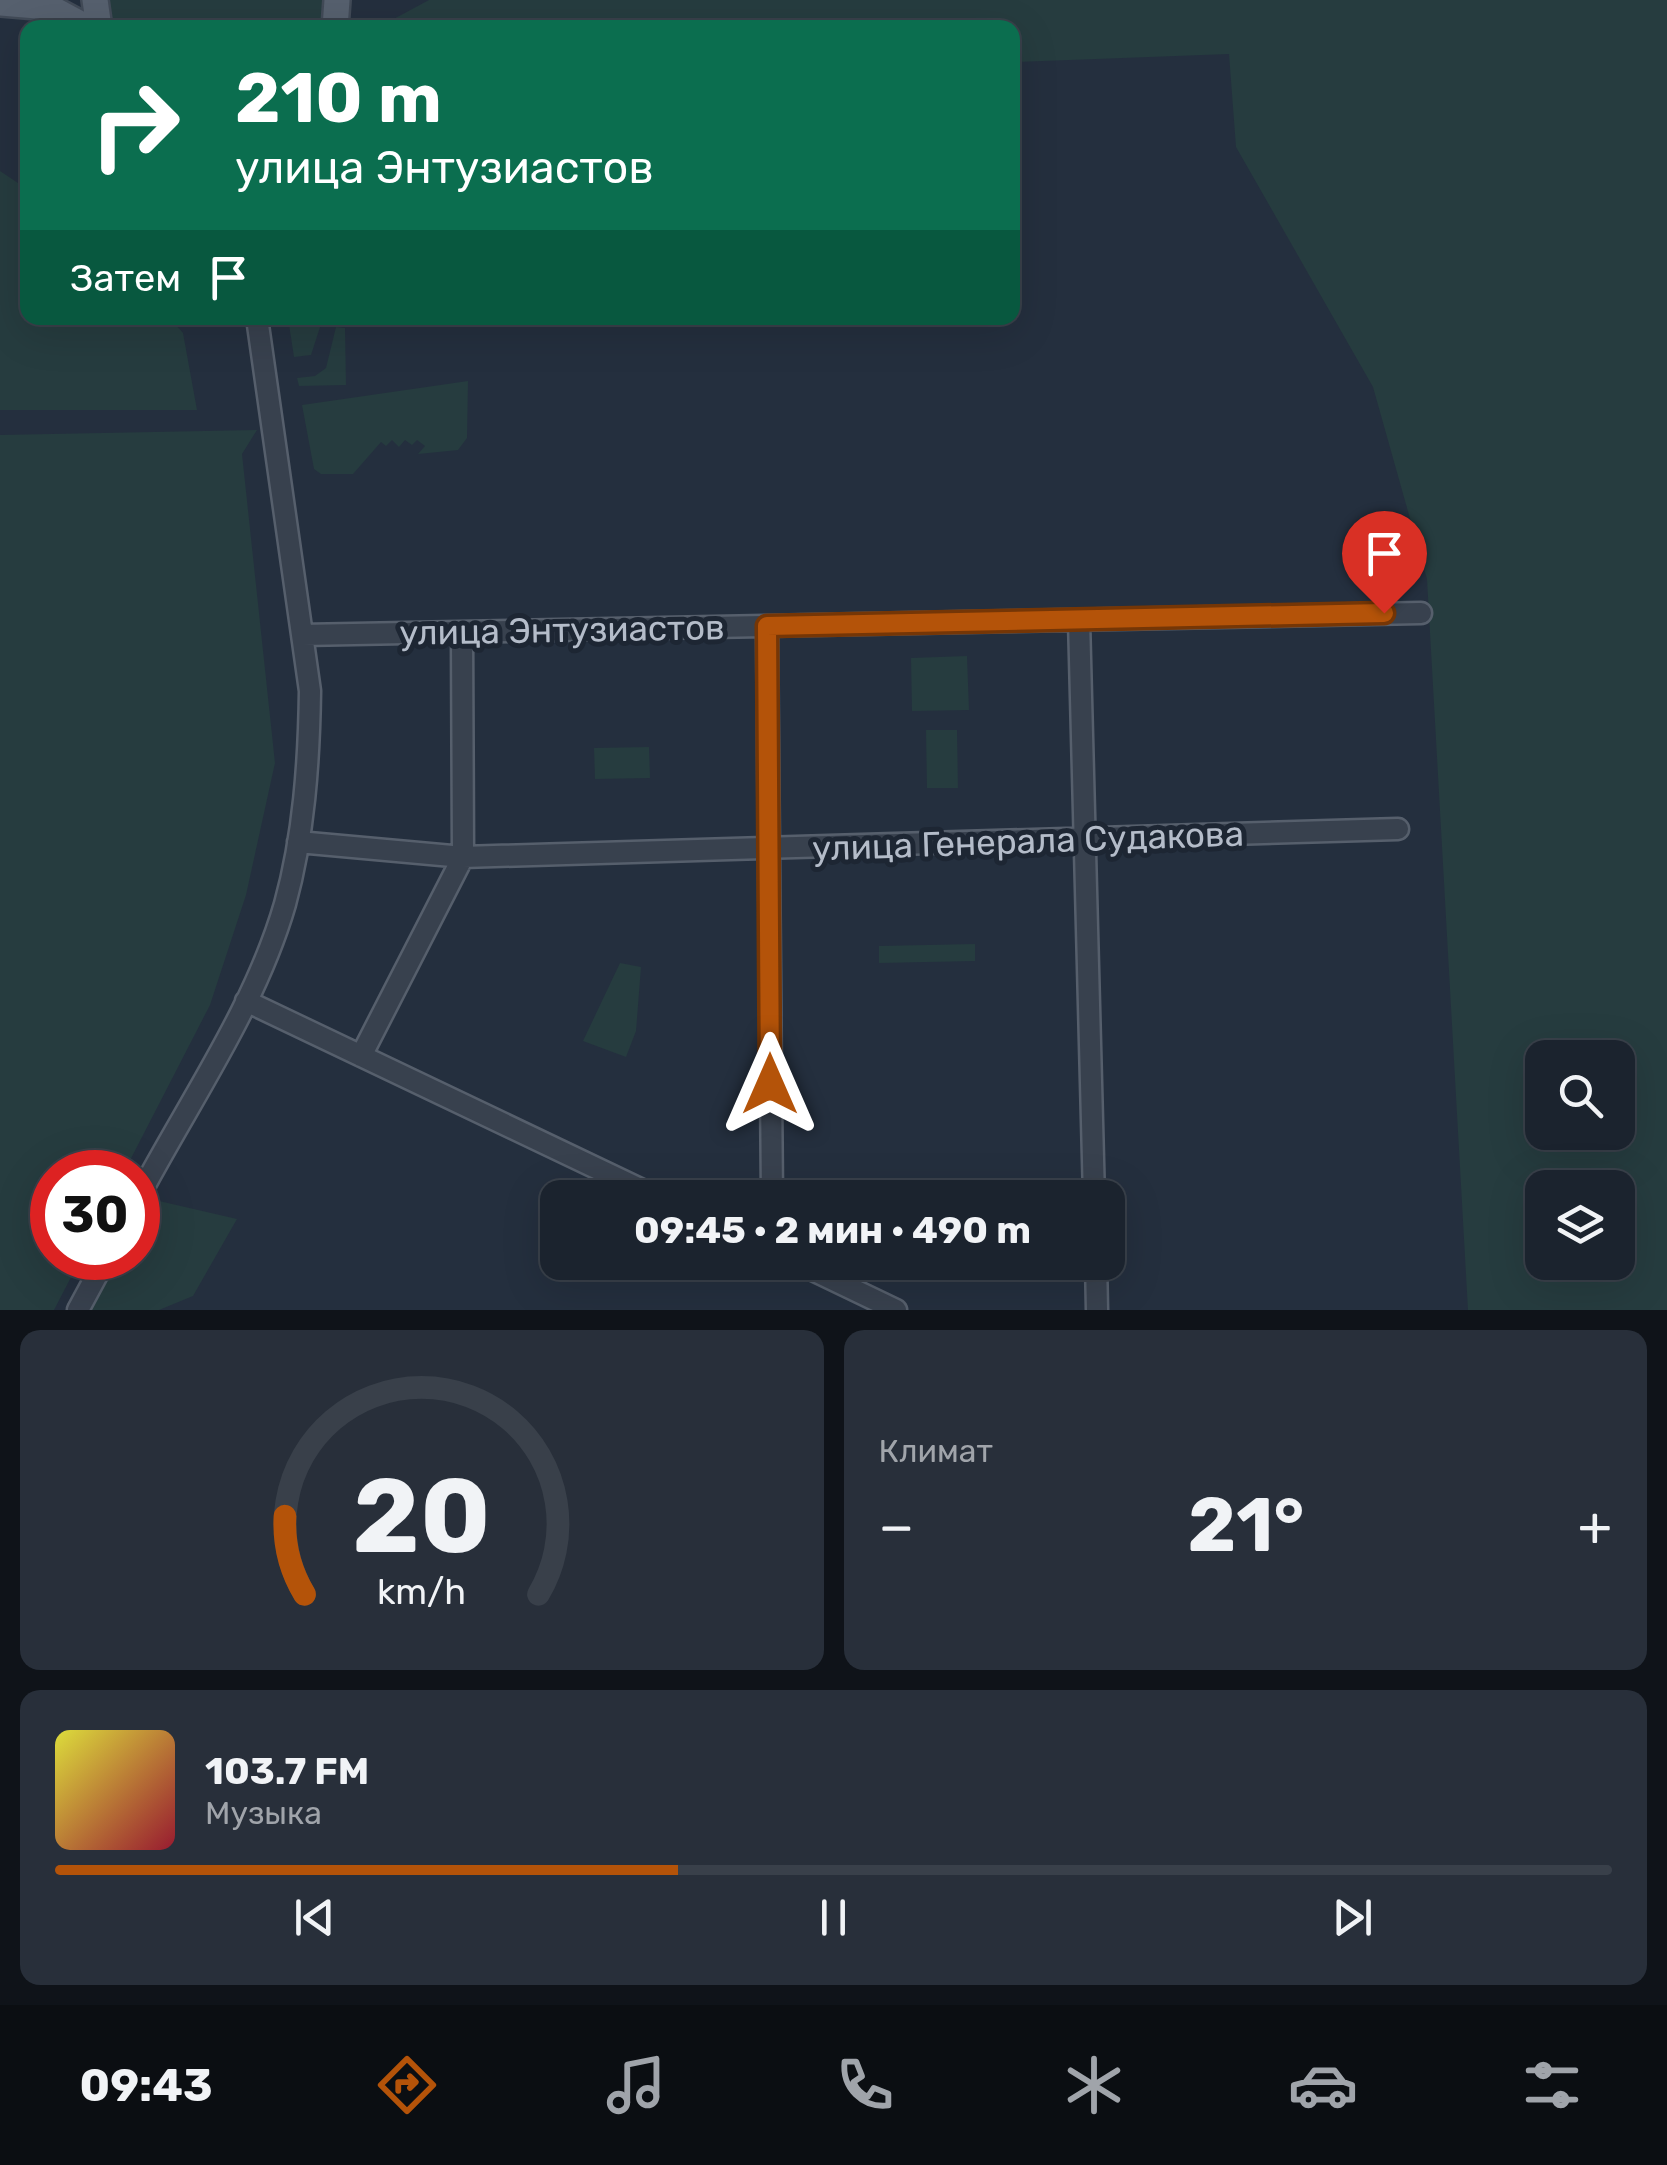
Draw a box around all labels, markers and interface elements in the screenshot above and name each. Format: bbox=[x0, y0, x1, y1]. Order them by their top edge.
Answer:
text: 210 m bbox=[235, 57, 442, 140]
icon: right bbox=[70, 60, 200, 190]
text: улица Энтузиастов bbox=[235, 141, 654, 194]
icon: arrive bbox=[201, 250, 256, 305]
text: Затем bbox=[70, 255, 181, 301]
pin bbox=[1342, 511, 1427, 614]
icon: arrive bbox=[1357, 526, 1412, 581]
street label: улица Энтузиастов bbox=[399, 606, 725, 654]
street label: улица Генерала Судакова bbox=[811, 812, 1245, 870]
position arrow bbox=[718, 1032, 822, 1136]
map controls bbox=[1525, 1040, 1635, 1280]
button: search bbox=[1525, 1040, 1635, 1150]
speed limit sign: 30 bbox=[30, 1150, 160, 1280]
button: layers bbox=[1525, 1170, 1635, 1280]
text: 09:45 · 2 мин · 490 m bbox=[634, 1207, 1031, 1253]
text: Климат bbox=[879, 1432, 993, 1470]
text: 20 bbox=[353, 1455, 491, 1578]
text: 21° bbox=[1188, 1481, 1304, 1570]
text: − bbox=[879, 1494, 914, 1559]
text: + bbox=[1578, 1494, 1612, 1559]
text: km/h bbox=[377, 1571, 466, 1613]
text: 103.7 FM bbox=[205, 1748, 369, 1794]
text: Музыка bbox=[205, 1794, 322, 1832]
icon: previous bbox=[287, 1890, 342, 1945]
icon: pause bbox=[806, 1890, 861, 1945]
icon: next bbox=[1325, 1890, 1380, 1945]
icon: directions bbox=[372, 2050, 442, 2120]
icon: music bbox=[601, 2050, 671, 2120]
icon: phone bbox=[830, 2050, 900, 2120]
icon: climate bbox=[1059, 2050, 1129, 2120]
icon: car bbox=[1288, 2050, 1358, 2120]
icon: filters bbox=[1517, 2050, 1587, 2120]
text: 09:43 bbox=[80, 2059, 213, 2112]

